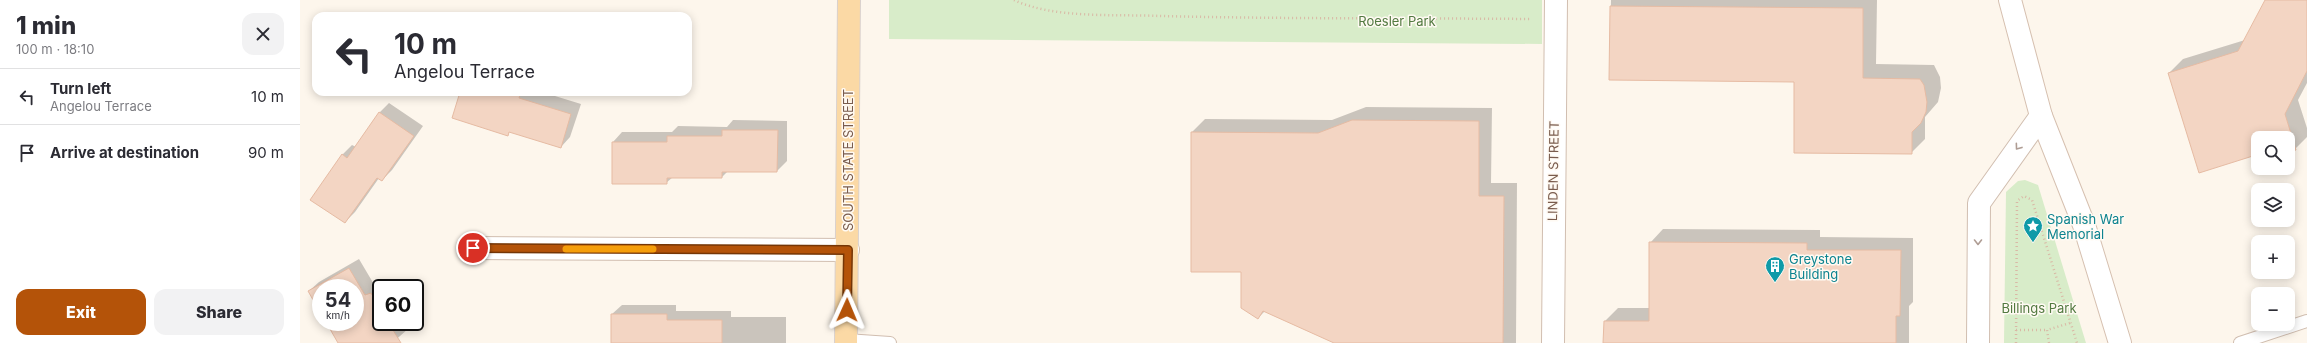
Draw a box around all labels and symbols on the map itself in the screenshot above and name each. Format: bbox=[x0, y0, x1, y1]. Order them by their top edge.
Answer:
park label: Roesler Park bbox=[1358, 13, 1436, 29]
street label: SOUTH STATE STREET bbox=[840, 89, 856, 231]
street label: LINDEN STREET bbox=[1544, 121, 1562, 221]
one-way arrow bbox=[2016, 143, 2023, 150]
place label: Spanish War Memorial bbox=[2047, 211, 2124, 242]
place icon: Spanish War Memorial bbox=[2022, 215, 2044, 243]
pin bbox=[456, 231, 490, 265]
one-way arrow bbox=[1974, 239, 1983, 245]
place label: Greystone Building bbox=[1789, 251, 1852, 282]
building icon: Greystone Building bbox=[1764, 255, 1786, 283]
speed limit sign: 60 bbox=[372, 279, 424, 331]
position arrow bbox=[826, 289, 868, 331]
park label: Billings Park bbox=[2001, 300, 2077, 316]

